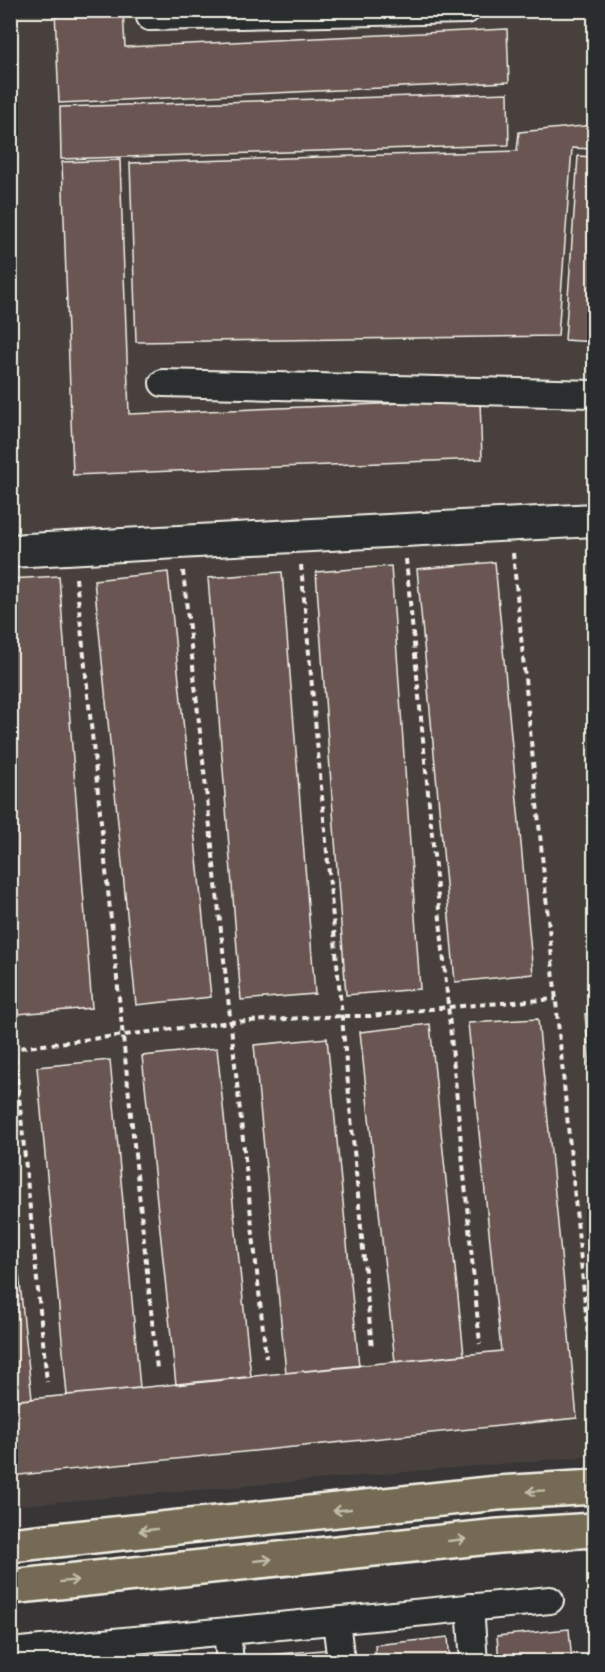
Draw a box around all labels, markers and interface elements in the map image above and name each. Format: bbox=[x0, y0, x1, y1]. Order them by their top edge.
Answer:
one-way arrow bbox=[527, 1485, 547, 1496]
one-way arrow bbox=[333, 1505, 353, 1516]
one-way arrow bbox=[139, 1525, 159, 1536]
one-way arrow bbox=[446, 1534, 466, 1545]
one-way arrow bbox=[252, 1555, 272, 1566]
one-way arrow bbox=[58, 1575, 78, 1586]

